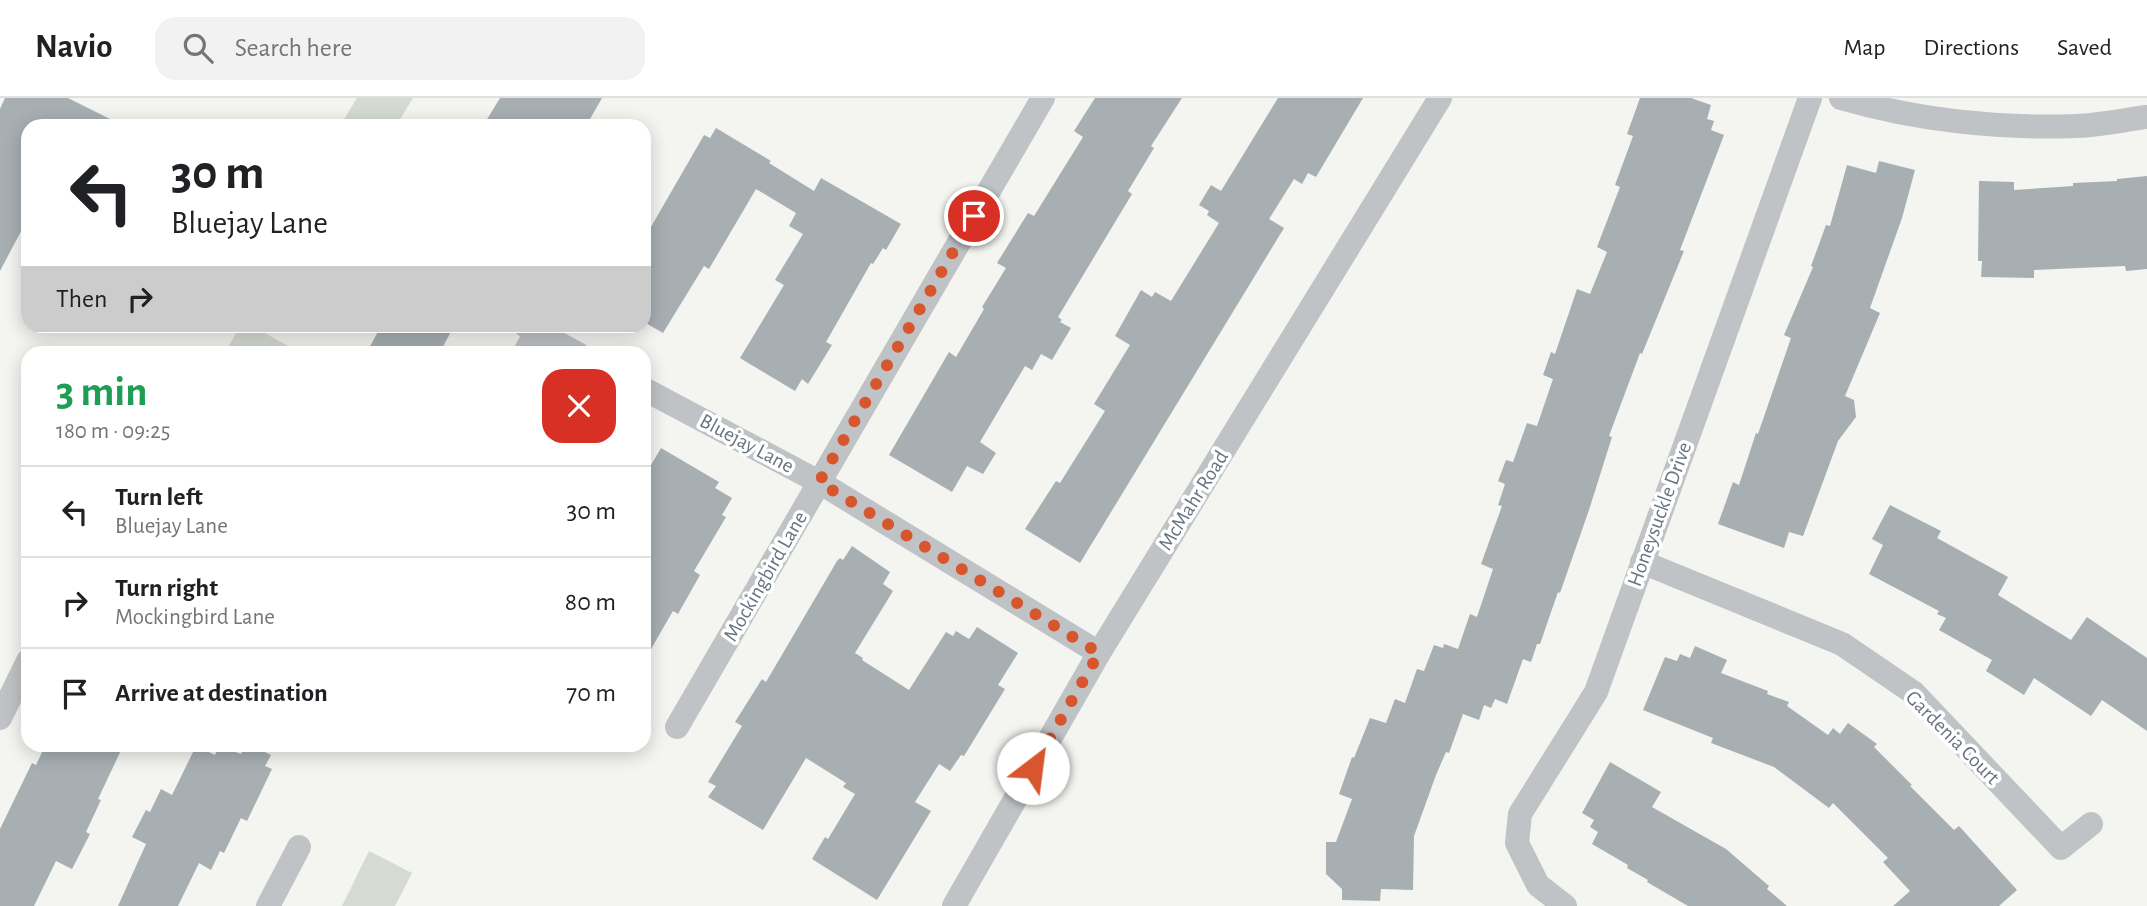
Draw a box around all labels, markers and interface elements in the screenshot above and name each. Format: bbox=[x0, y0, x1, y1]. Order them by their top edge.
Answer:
search box bbox=[155, 17, 645, 80]
icon: search bbox=[179, 29, 217, 67]
text: Navio bbox=[35, 31, 113, 64]
text: Search here bbox=[235, 35, 352, 61]
text: Map bbox=[1843, 36, 1885, 60]
text: Directions bbox=[1923, 36, 2019, 60]
text: Saved bbox=[2057, 36, 2112, 60]
icon: left bbox=[56, 147, 147, 238]
text: 30 m bbox=[171, 149, 265, 198]
pin bbox=[944, 186, 1004, 246]
icon: arrive bbox=[955, 197, 993, 235]
text: Bluejay Lane bbox=[171, 207, 328, 239]
icon: right bbox=[121, 280, 159, 318]
text: Then bbox=[56, 286, 107, 312]
button: close bbox=[542, 369, 616, 443]
text: 3 min bbox=[56, 371, 148, 413]
street label: Bluejay Lane bbox=[696, 410, 797, 477]
text: 180 m · 09:25 bbox=[56, 420, 170, 443]
street label: Honeysuckle Drive bbox=[1624, 439, 1695, 589]
street label: McMahr Road bbox=[1155, 447, 1232, 554]
text: Turn left bbox=[115, 484, 203, 510]
icon: left bbox=[56, 493, 94, 531]
text: 30 m bbox=[566, 498, 616, 524]
street label: Mockingbird Lane bbox=[720, 508, 811, 645]
text: Bluejay Lane bbox=[115, 515, 228, 538]
text: Turn right bbox=[115, 575, 218, 601]
icon: right bbox=[56, 584, 94, 622]
text: 80 m bbox=[565, 589, 616, 615]
text: Mockingbird Lane bbox=[115, 606, 275, 629]
icon: arrive bbox=[56, 675, 94, 713]
text: Arrive at destination bbox=[115, 680, 328, 706]
text: 70 m bbox=[566, 680, 616, 706]
street label: Gardenia Court bbox=[1902, 686, 2004, 789]
position arrow bbox=[996, 731, 1070, 805]

